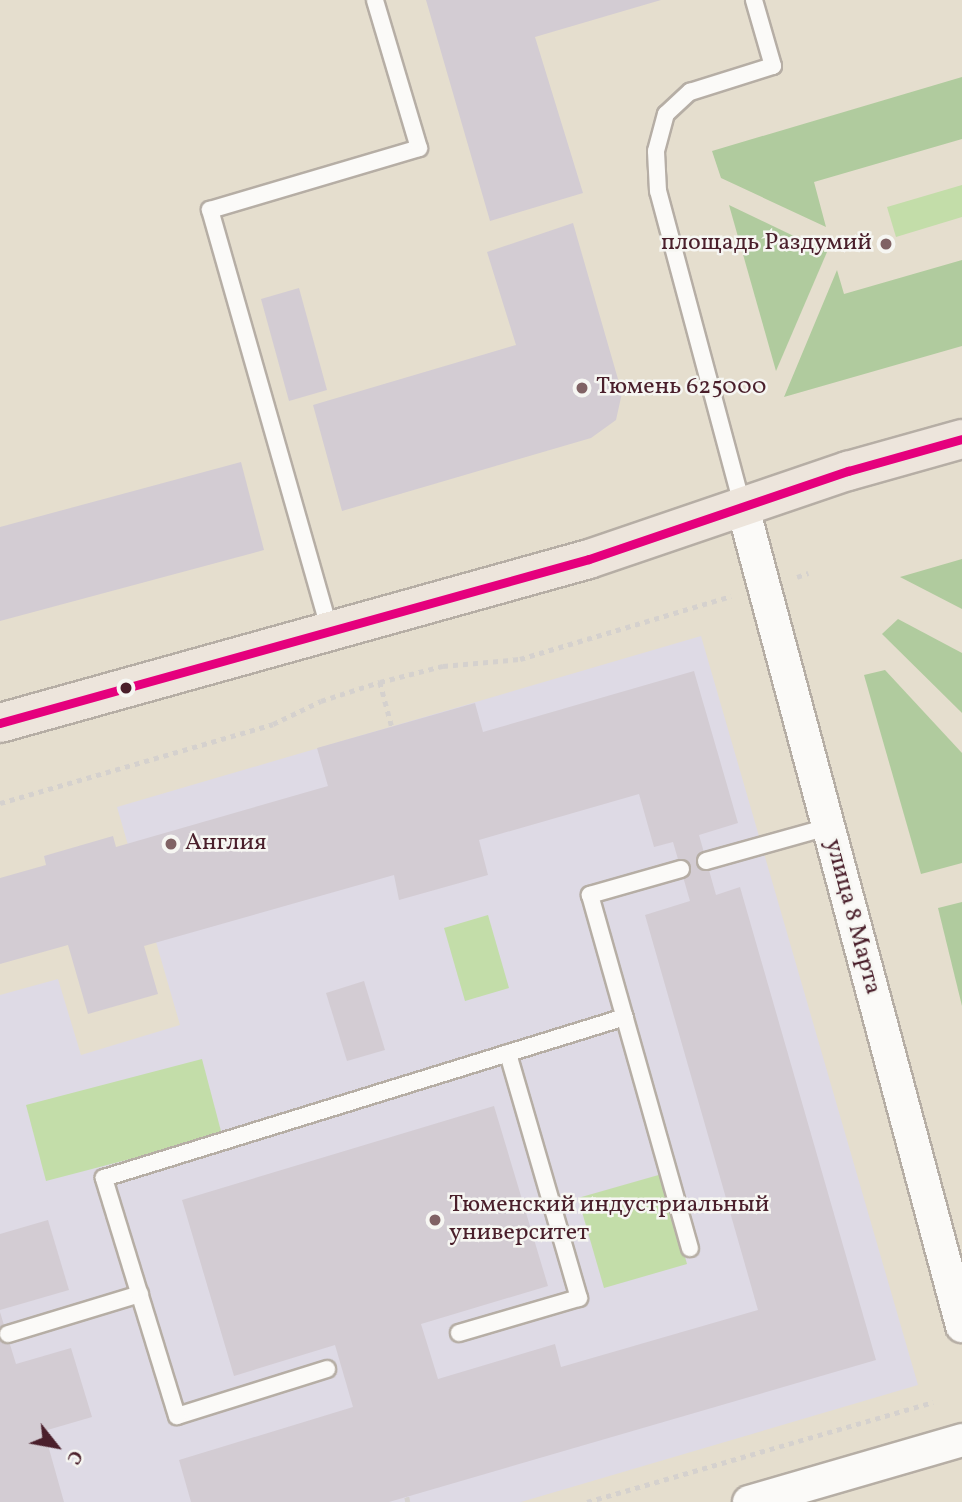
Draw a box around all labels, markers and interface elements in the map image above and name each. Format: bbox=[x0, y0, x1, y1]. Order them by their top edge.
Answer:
place label: площадь Раздумий bbox=[661, 230, 872, 258]
marker: площадь Раздумий bbox=[878, 236, 894, 252]
place label: Тюмень 625000 bbox=[596, 374, 767, 402]
marker: Тюмень 625000 bbox=[574, 380, 590, 396]
unlabelled marker bbox=[119, 681, 133, 695]
place label: Англия bbox=[185, 830, 267, 858]
marker: Англия bbox=[163, 836, 179, 852]
street label: улица 8 Марта bbox=[817, 836, 887, 998]
place label: Тюменский индустриальный университет bbox=[449, 1192, 769, 1248]
marker: Тюменский индустриальный университет bbox=[427, 1212, 443, 1228]
north arrow bbox=[21, 1411, 91, 1481]
text: С bbox=[60, 1445, 88, 1469]

